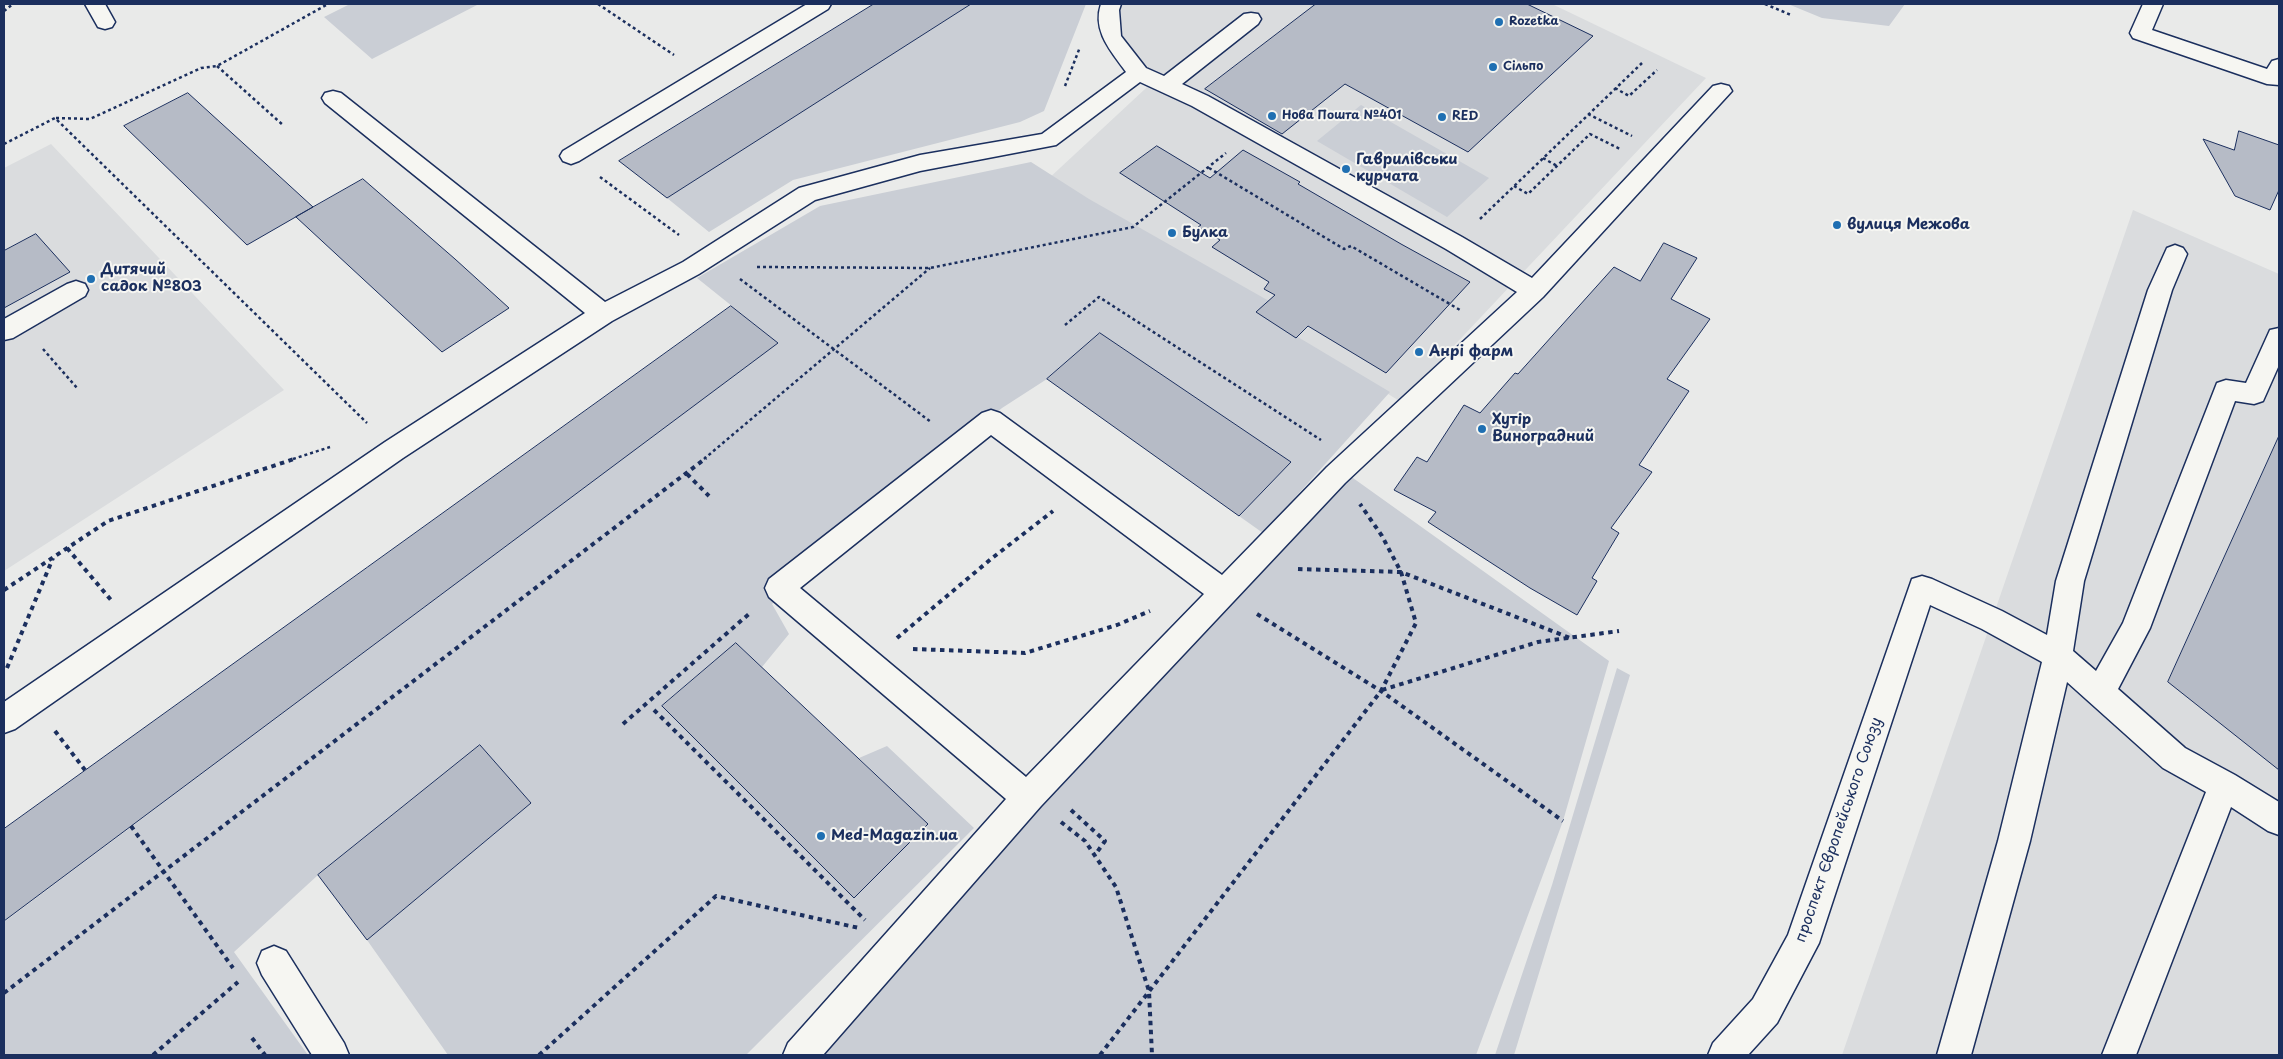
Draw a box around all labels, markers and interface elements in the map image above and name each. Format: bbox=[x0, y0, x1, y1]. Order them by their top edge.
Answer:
place label: Rozetka bbox=[1509, 15, 1559, 29]
marker: Rozetka bbox=[1493, 16, 1505, 28]
place label: Сільпо bbox=[1503, 60, 1543, 74]
marker: Сільпо bbox=[1487, 61, 1499, 73]
place label: Нова Пошта №401 bbox=[1282, 109, 1401, 123]
marker: Нова Пошта №401 bbox=[1266, 110, 1278, 122]
place label: RED bbox=[1452, 110, 1478, 124]
marker: RED bbox=[1436, 111, 1448, 123]
place label: Гаврилівськи курчата bbox=[1356, 151, 1458, 186]
marker: Гаврилівськи курчата bbox=[1340, 163, 1352, 175]
place label: вулиця Межова bbox=[1847, 216, 1970, 234]
marker: вулиця Межова bbox=[1831, 219, 1843, 231]
place label: Булка bbox=[1182, 224, 1228, 242]
marker: Булка bbox=[1166, 227, 1178, 239]
place label: Дитячий садок №803 bbox=[101, 261, 202, 296]
marker: Дитячий садок №803 bbox=[85, 273, 97, 285]
place label: Анрі фарм bbox=[1429, 343, 1513, 361]
marker: Анрі фарм bbox=[1413, 346, 1425, 358]
place label: Хутір Виноградний bbox=[1492, 411, 1594, 446]
marker: Хутір Виноградний bbox=[1476, 423, 1488, 435]
street label: проспект Європейського Союзу bbox=[1792, 715, 1886, 945]
place label: Med-Magazin.ua bbox=[831, 827, 958, 845]
marker: Med-Magazin.ua bbox=[815, 830, 827, 842]

